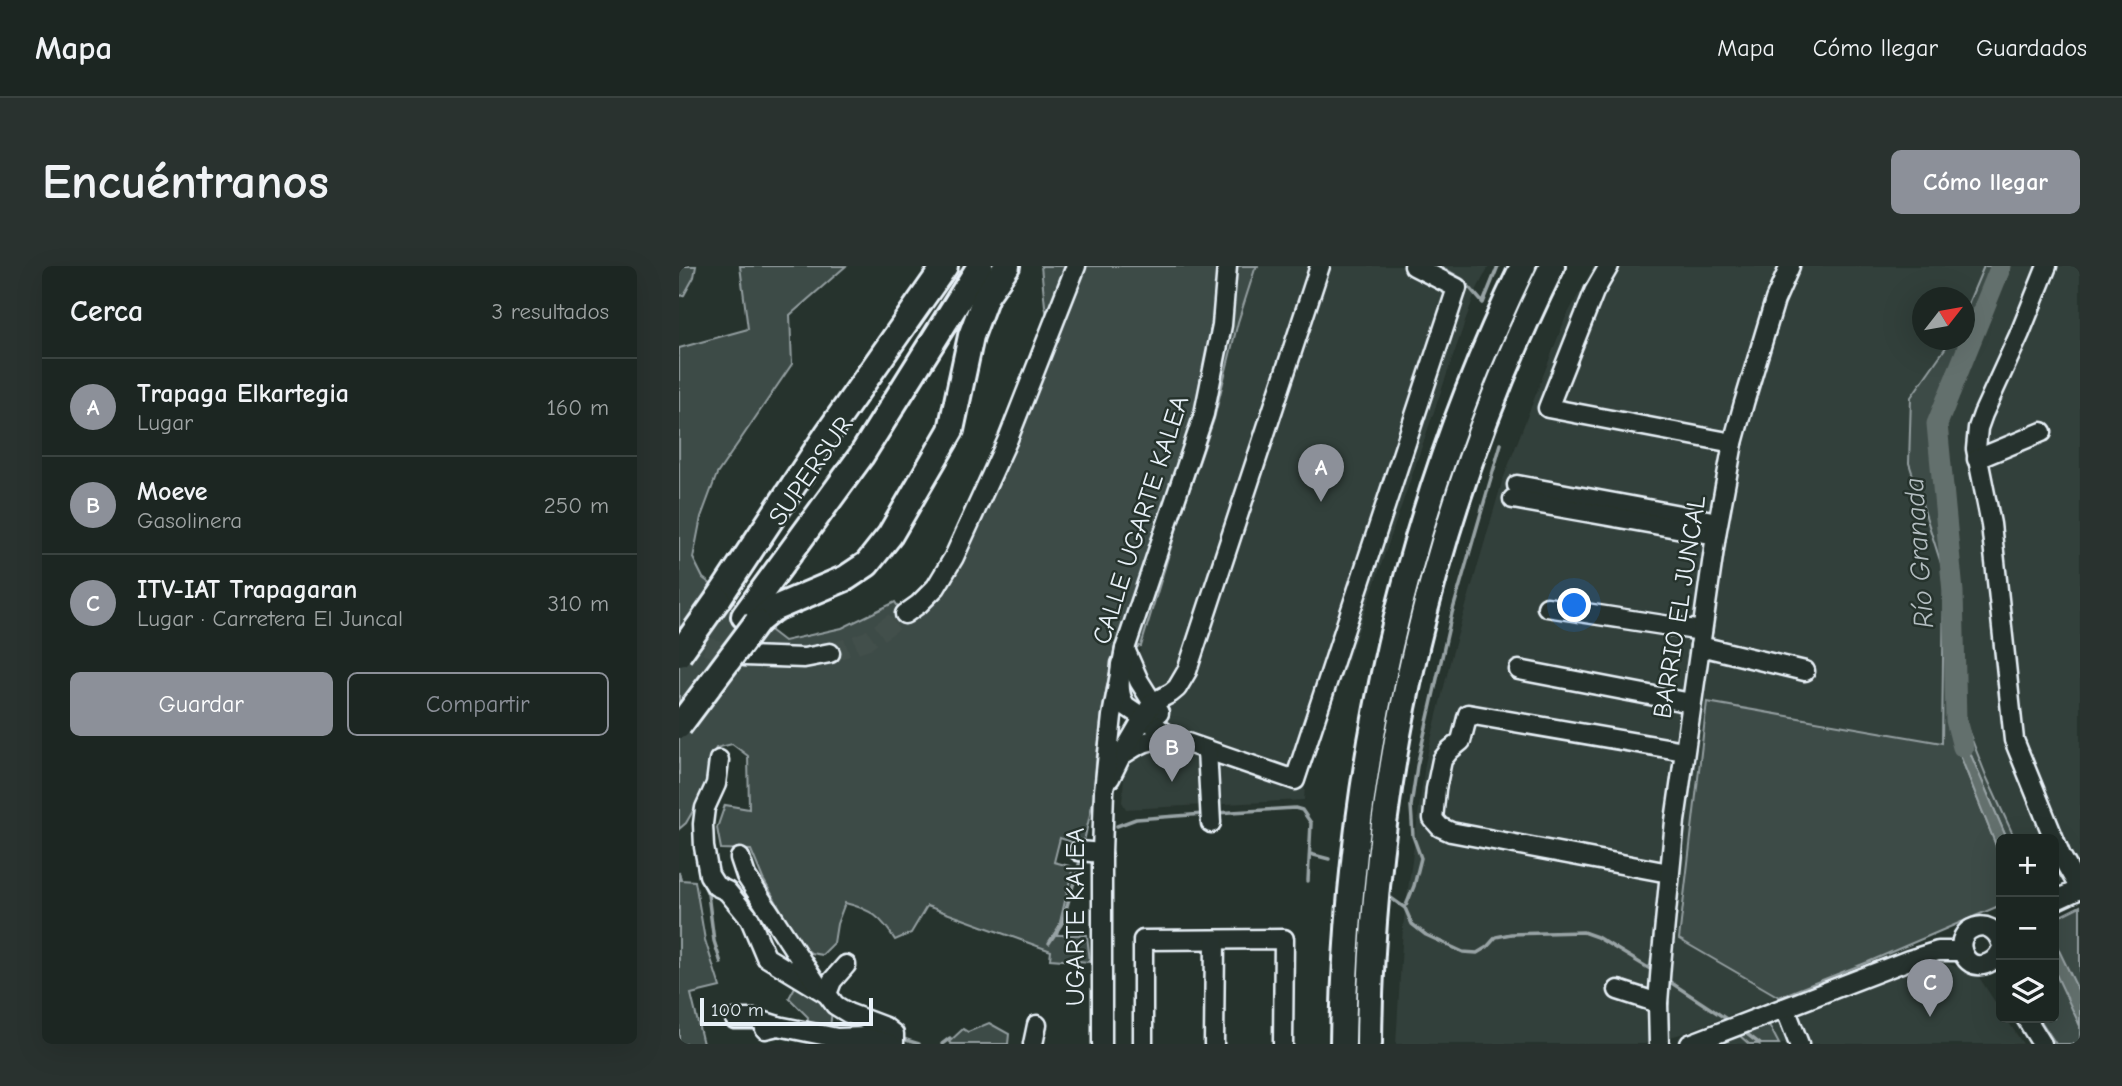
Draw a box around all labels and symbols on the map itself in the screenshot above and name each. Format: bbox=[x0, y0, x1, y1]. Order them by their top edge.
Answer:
north arrow bbox=[1912, 287, 1975, 350]
street label: CALLE UGARTE KALEA bbox=[1087, 392, 1195, 648]
street label: SUPERSUR bbox=[763, 411, 859, 531]
pin: A bbox=[1298, 444, 1344, 502]
water label: Río Granada bbox=[1898, 477, 1940, 629]
street label: BARRIO EL JUNCAL bbox=[1648, 493, 1712, 721]
your location bbox=[1557, 588, 1591, 622]
pin: B bbox=[1149, 724, 1195, 782]
street label: UGARTE KALEA bbox=[1061, 828, 1091, 1006]
pin: C bbox=[1907, 959, 1953, 1017]
scale bar bbox=[700, 995, 873, 1027]

